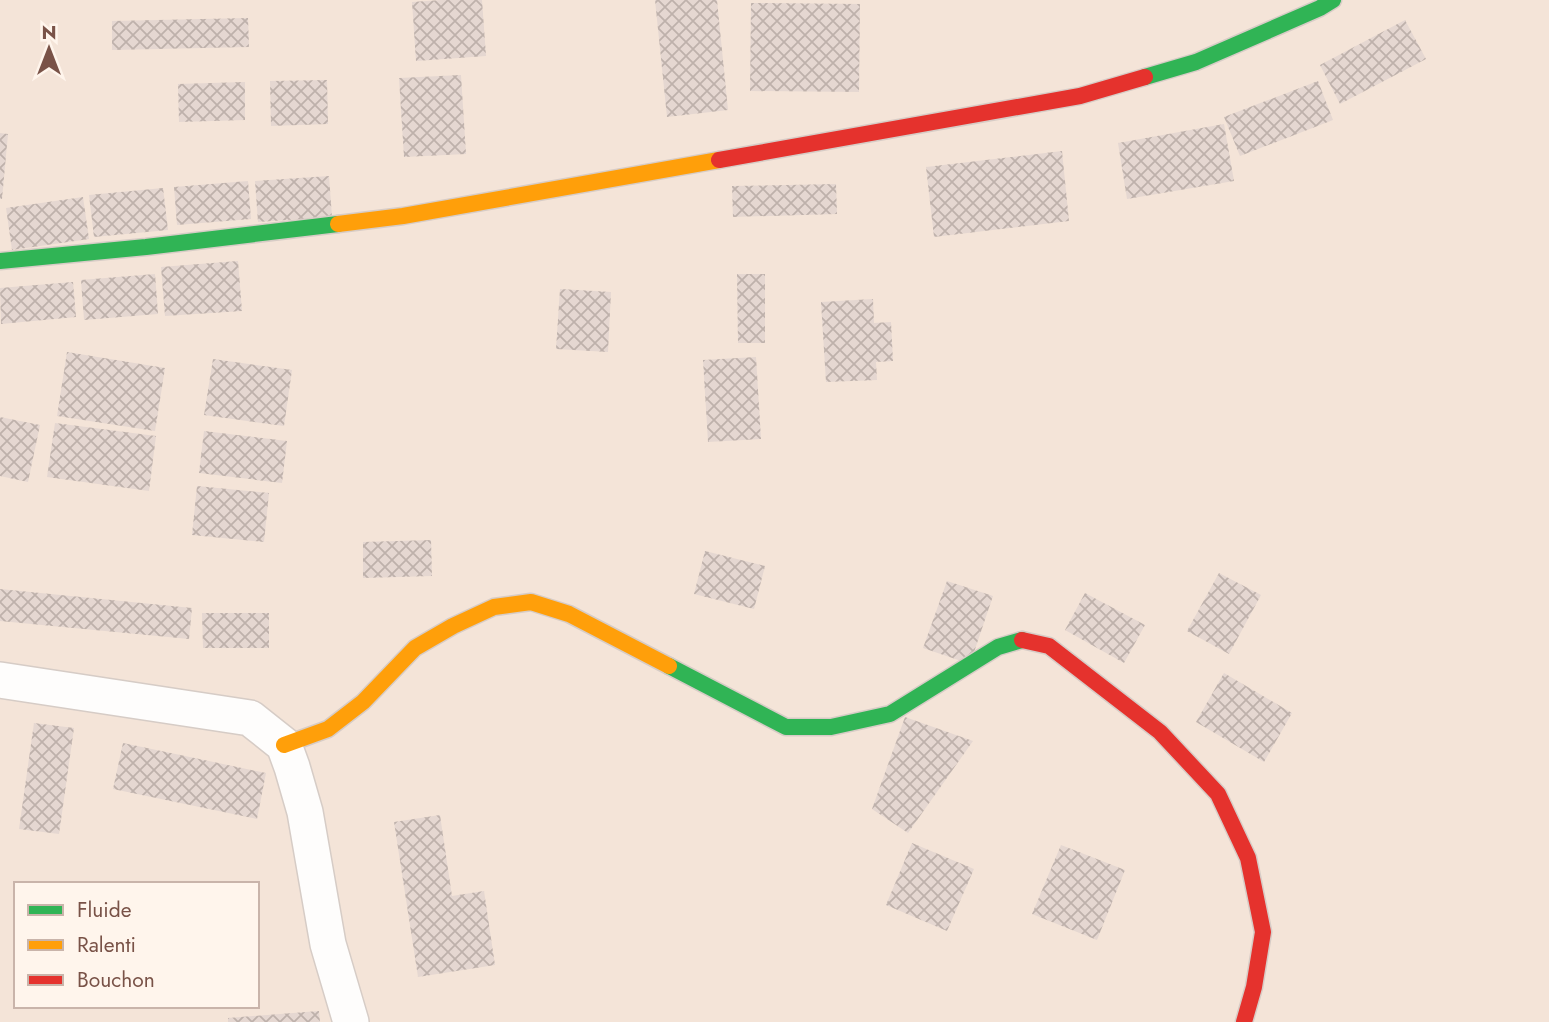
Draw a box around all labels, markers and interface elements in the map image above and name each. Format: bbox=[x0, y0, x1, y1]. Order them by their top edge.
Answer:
north arrow bbox=[14, 14, 84, 84]
text: N bbox=[41, 19, 57, 46]
legend bbox=[14, 882, 259, 1008]
text: Fluide bbox=[77, 895, 132, 925]
text: Ralenti bbox=[77, 930, 136, 960]
text: Bouchon bbox=[77, 965, 155, 995]

